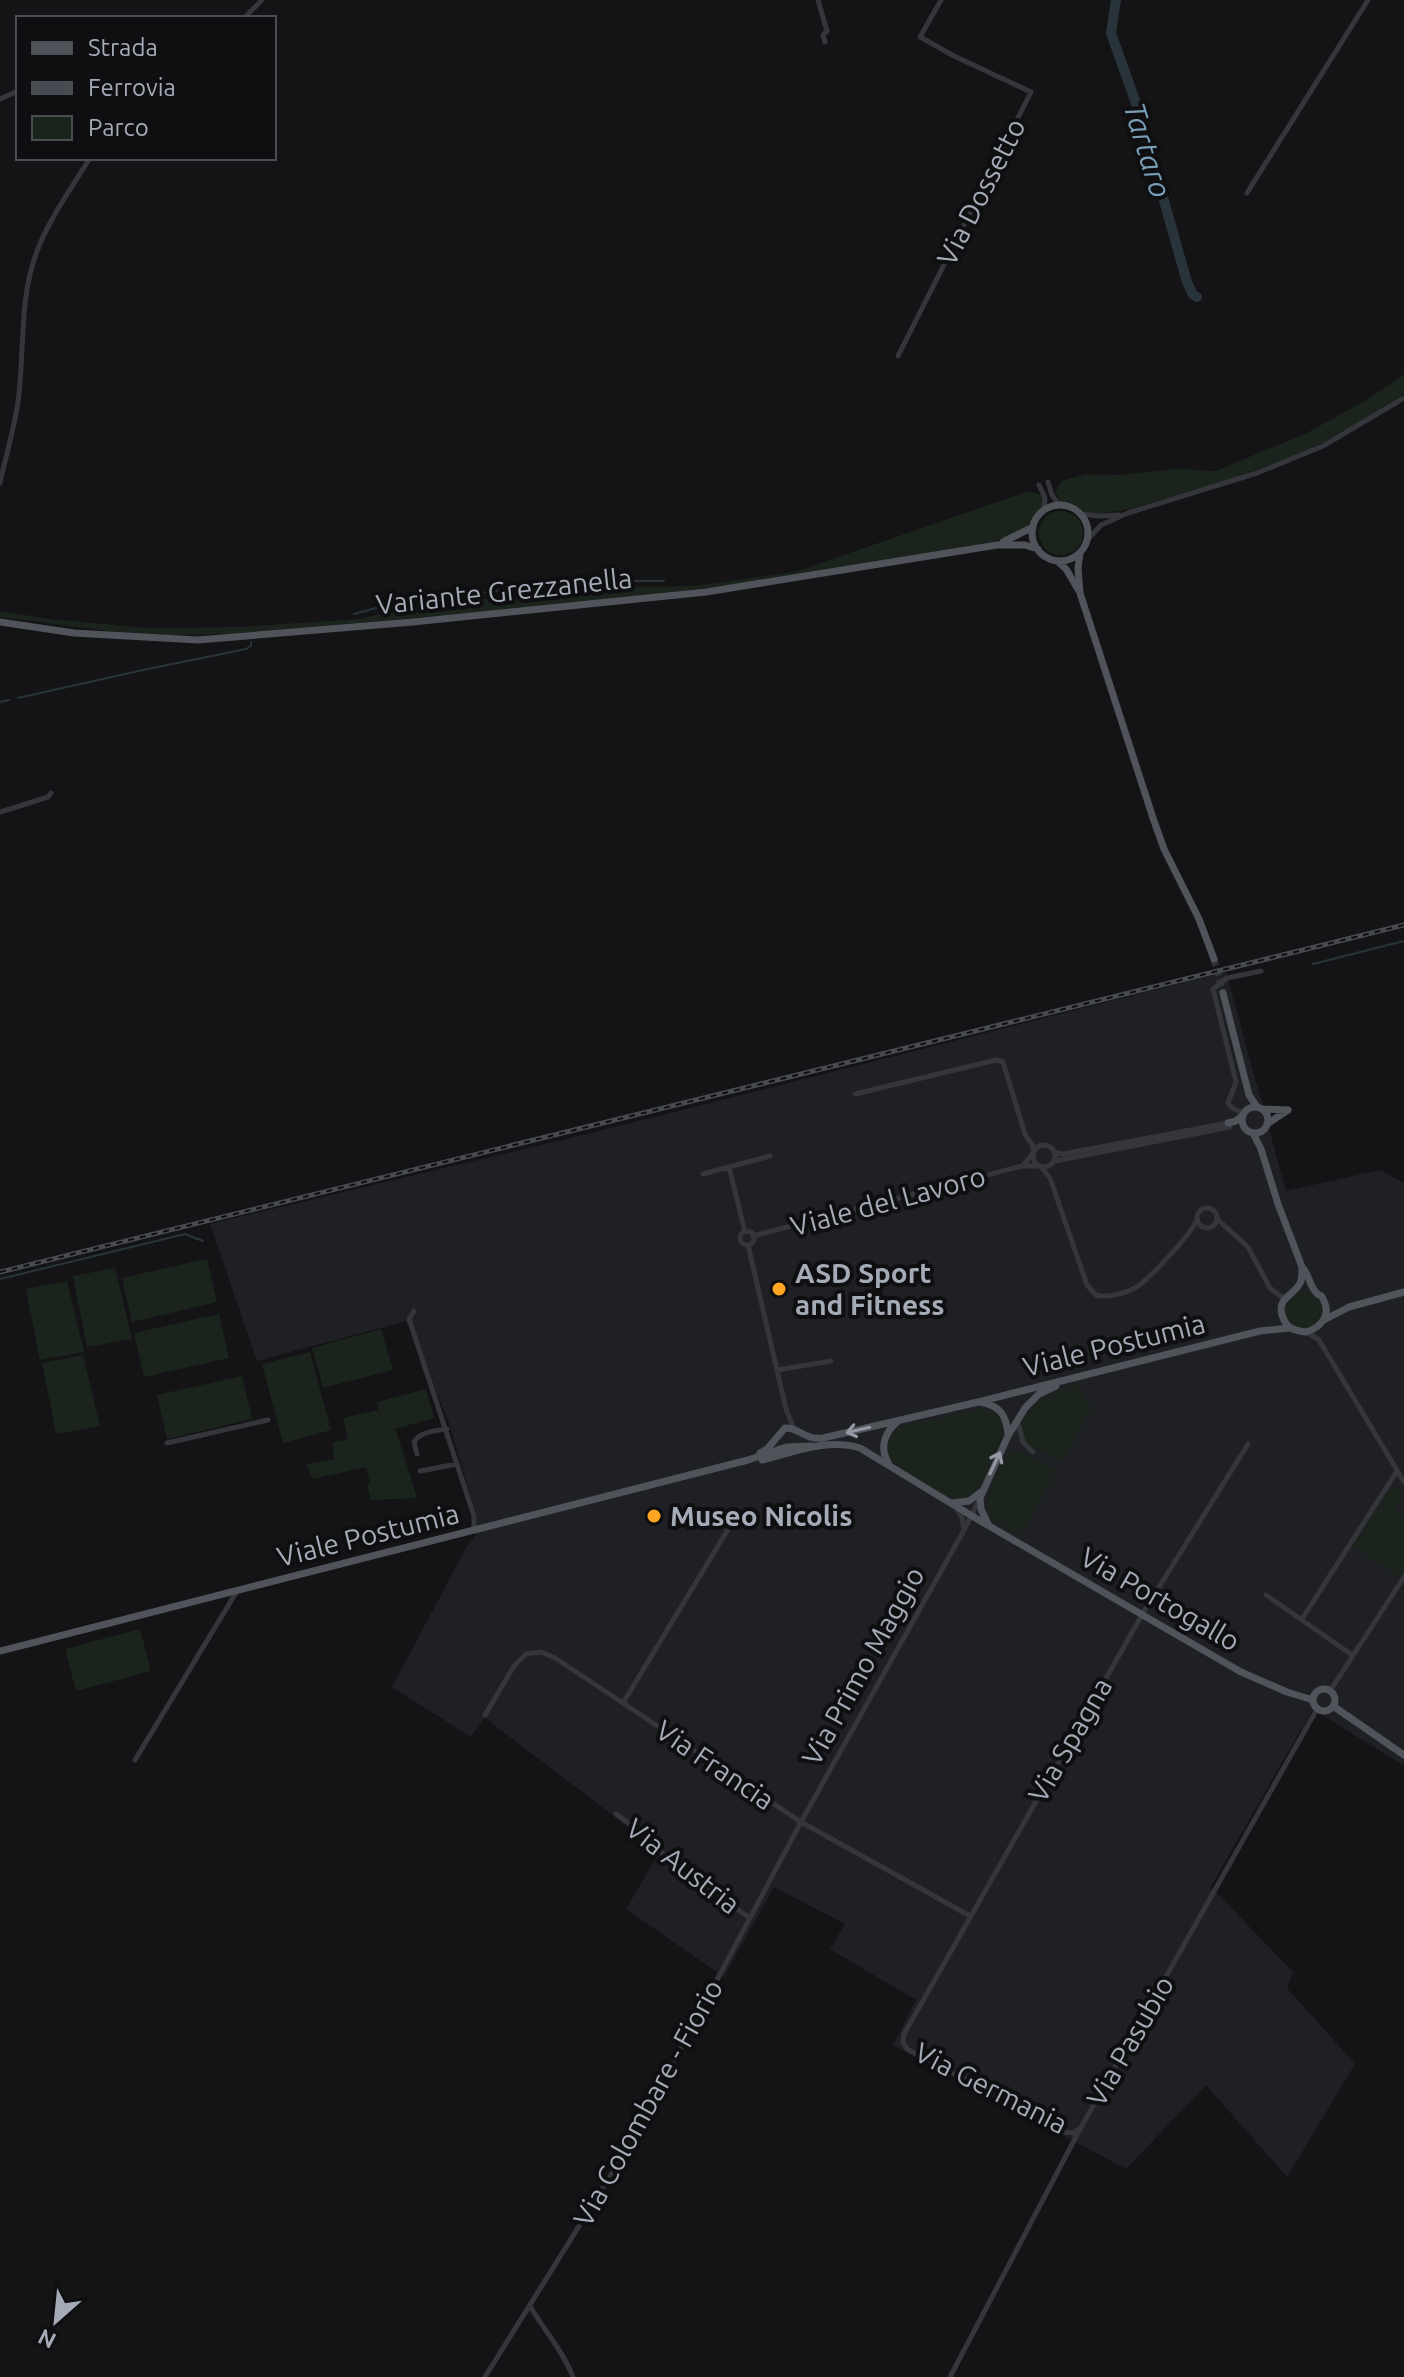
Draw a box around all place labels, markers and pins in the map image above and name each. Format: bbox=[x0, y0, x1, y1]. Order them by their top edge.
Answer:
place label: ASD Sport and Fitness bbox=[795, 1257, 945, 1320]
marker: ASD Sport and Fitness bbox=[770, 1280, 788, 1298]
place label: Museo Nicolis bbox=[670, 1500, 852, 1531]
marker: Museo Nicolis bbox=[645, 1507, 663, 1525]

